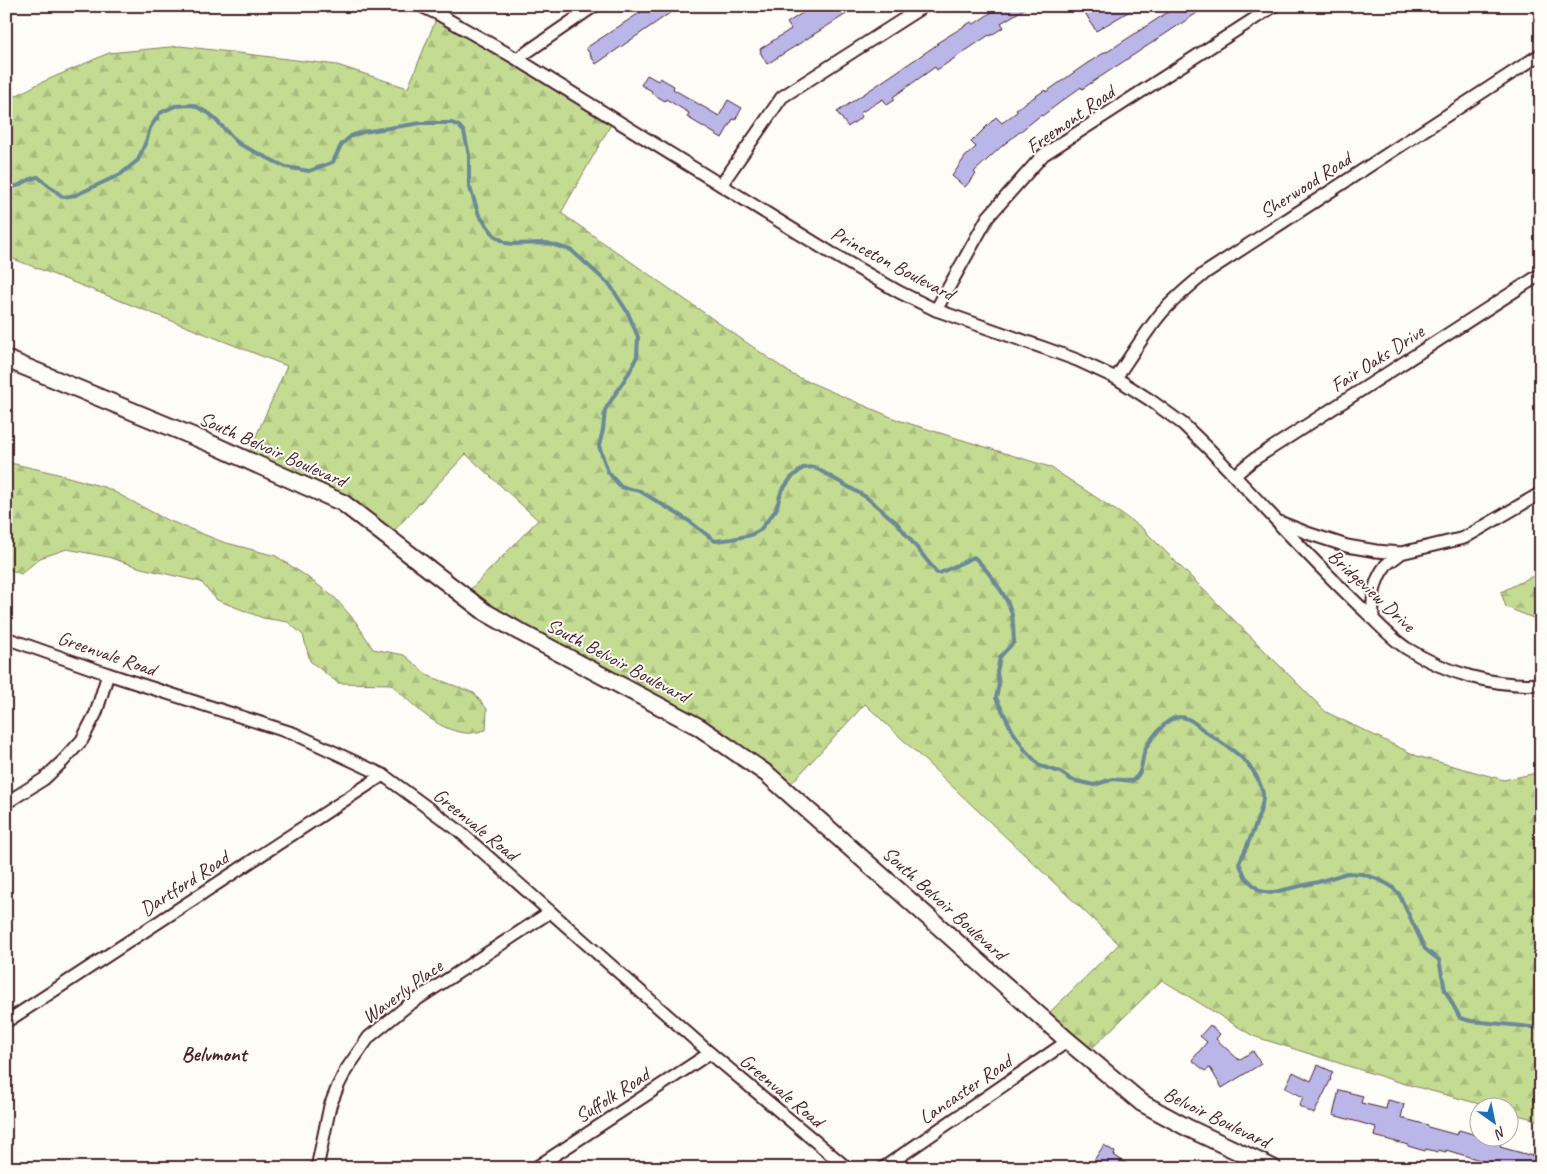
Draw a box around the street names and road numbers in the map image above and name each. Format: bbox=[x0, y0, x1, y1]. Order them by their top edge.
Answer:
street label: Freemont Road bbox=[1021, 78, 1122, 159]
street label: Sherwood Road bbox=[1255, 145, 1358, 224]
street label: Princeton Boulevard bbox=[827, 221, 961, 308]
street label: Fair Oaks Drive bbox=[1326, 318, 1430, 398]
street label: South Belvoir Boulevard bbox=[195, 406, 353, 494]
street label: Bridgeview Drive bbox=[1323, 544, 1422, 638]
street label: South Belvoir Boulevard bbox=[542, 612, 696, 710]
street label: Greenvale Road bbox=[54, 625, 162, 683]
street label: Greenvale Road bbox=[428, 783, 526, 868]
street label: South Belvoir Boulevard bbox=[877, 841, 1014, 968]
street label: Dartford Road bbox=[135, 844, 236, 921]
street label: Waverly Place bbox=[357, 953, 449, 1029]
street label: Lancaster Road bbox=[914, 1047, 1019, 1130]
street label: Greenvale Road bbox=[735, 1048, 831, 1135]
street label: Suffolk Road bbox=[570, 1060, 657, 1129]
street label: Belvoir Boulevard bbox=[1160, 1081, 1277, 1155]

